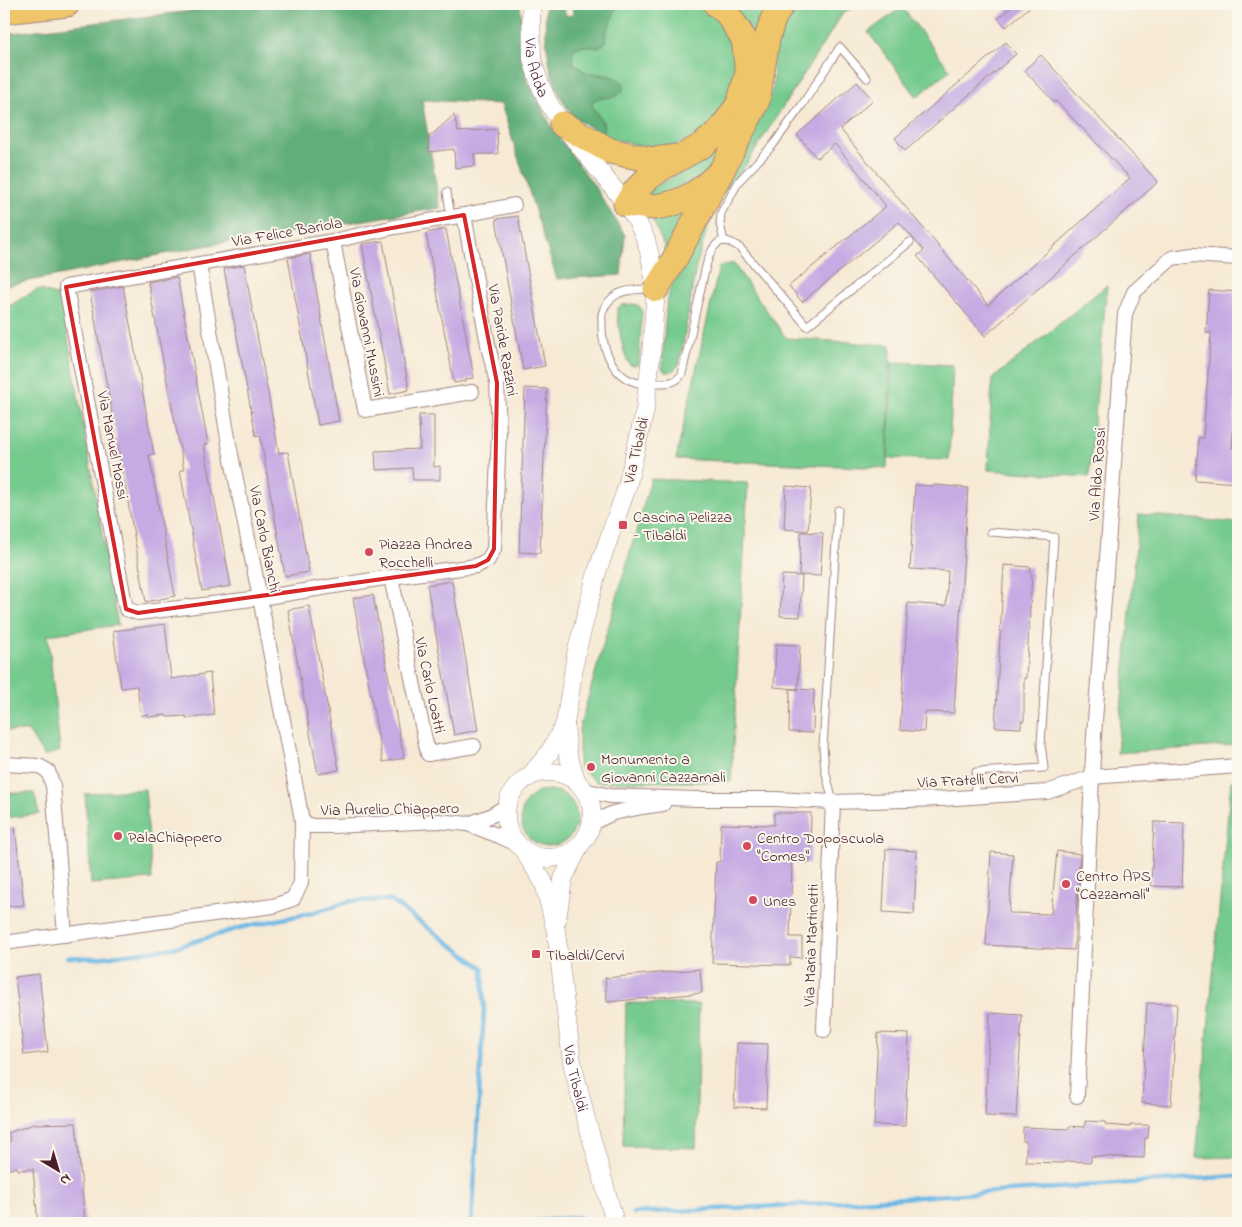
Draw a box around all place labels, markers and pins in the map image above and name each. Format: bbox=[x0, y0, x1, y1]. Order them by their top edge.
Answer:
place label: Cascina Pelizza - Tibaldi bbox=[633, 506, 732, 548]
marker: Cascina Pelizza - Tibaldi bbox=[617, 519, 629, 531]
place label: Piazza Andrea Rocchelli bbox=[379, 533, 472, 575]
marker: Piazza Andrea Rocchelli bbox=[363, 546, 375, 558]
place label: Monumento a Giovanni Cazzamali bbox=[601, 748, 726, 790]
marker: Monumento a Giovanni Cazzamali bbox=[585, 761, 597, 773]
place label: PalaChiappero bbox=[128, 826, 222, 850]
place label: Centro Doposcuola "Comes" bbox=[757, 827, 884, 869]
marker: PalaChiappero bbox=[112, 830, 124, 842]
marker: Centro Doposcuola "Comes" bbox=[741, 840, 753, 852]
place label: Centro APS "Cazzamali" bbox=[1076, 865, 1151, 907]
marker: Centro APS "Cazzamali" bbox=[1060, 878, 1072, 890]
place label: Unes bbox=[763, 890, 796, 914]
marker: Unes bbox=[747, 894, 759, 906]
place label: Tibaldi/Cervi bbox=[546, 944, 625, 968]
marker: Tibaldi/Cervi bbox=[530, 948, 542, 960]

